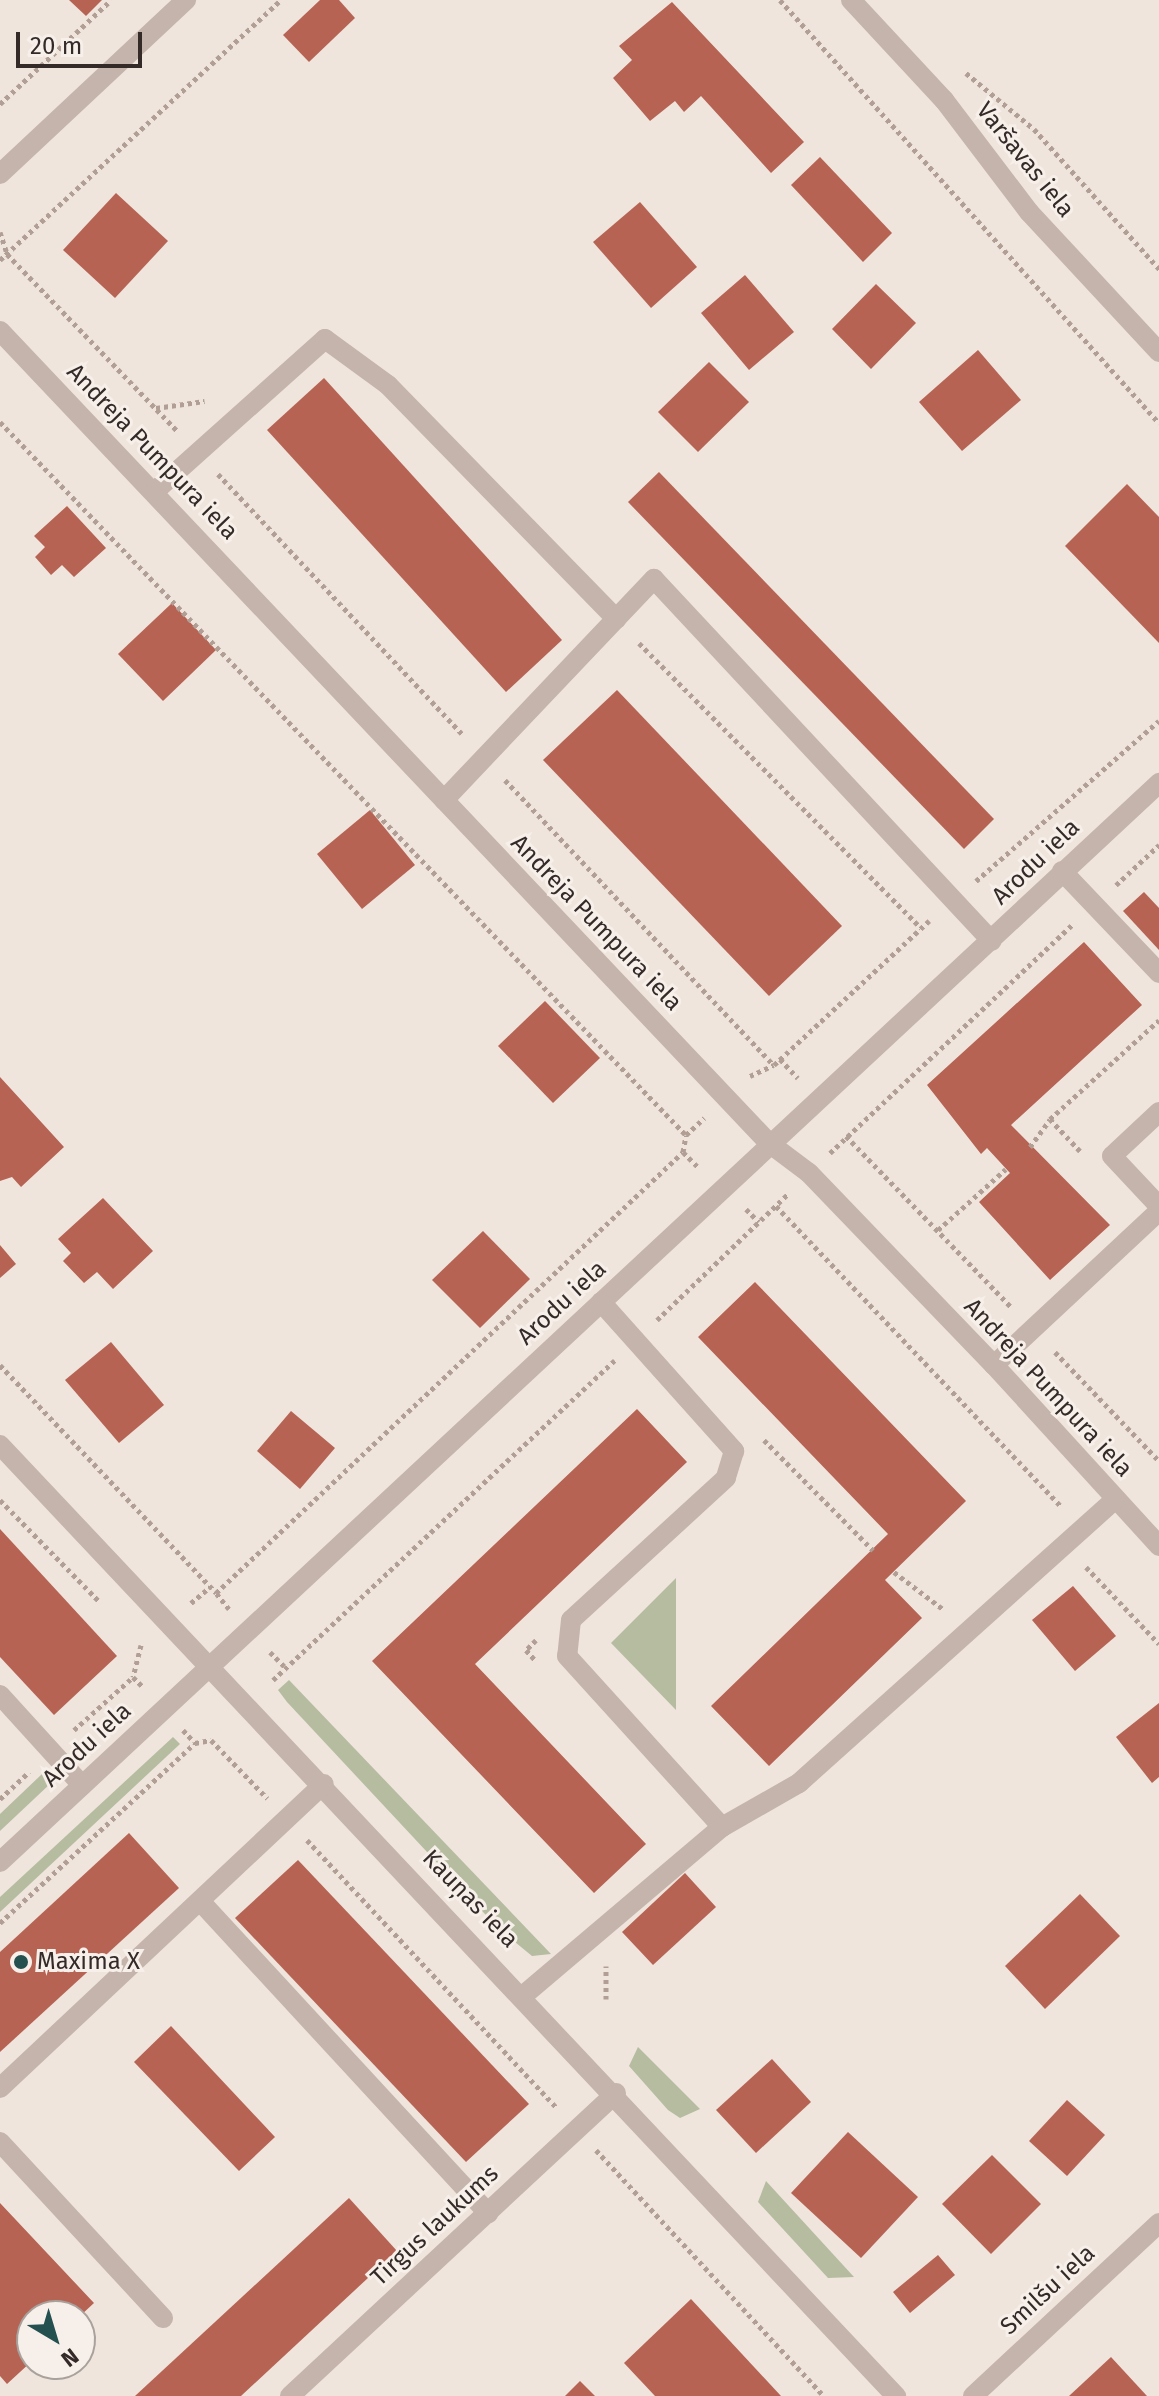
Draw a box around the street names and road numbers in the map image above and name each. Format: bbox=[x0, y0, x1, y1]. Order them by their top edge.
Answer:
street label: Varšavas iela bbox=[970, 97, 1080, 223]
street label: Andreja Pumpura iela bbox=[60, 358, 244, 546]
street label: Arodu iela bbox=[986, 813, 1086, 911]
street label: Andreja Pumpura iela bbox=[504, 829, 688, 1017]
street label: Arodu iela bbox=[512, 1255, 612, 1351]
street label: Andreja Pumpura iela bbox=[958, 1293, 1138, 1483]
street label: Arodu iela bbox=[37, 1697, 137, 1793]
street label: Kauņas iela bbox=[416, 1844, 524, 1954]
street label: Tirgus laukums bbox=[365, 2160, 505, 2292]
street label: Smilšu iela bbox=[995, 2239, 1101, 2341]

